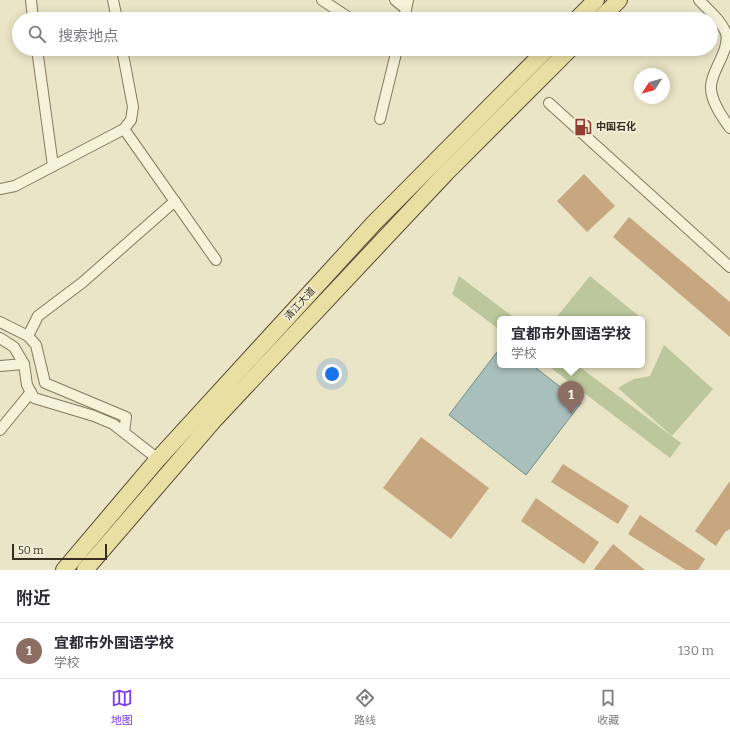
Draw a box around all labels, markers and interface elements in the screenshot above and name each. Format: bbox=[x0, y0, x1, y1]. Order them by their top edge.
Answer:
search box bbox=[12, 12, 718, 56]
icon: search bbox=[26, 23, 48, 45]
text: 搜索地点 bbox=[58, 27, 118, 45]
north arrow bbox=[634, 68, 670, 104]
fuel station icon: 中国石化 bbox=[573, 117, 593, 137]
place label: 中国石化 bbox=[596, 120, 636, 133]
street label: 清江大道 bbox=[282, 285, 318, 323]
popup bbox=[497, 316, 645, 368]
text: 宜都市外国语学校 bbox=[511, 325, 631, 343]
text: 学校 bbox=[511, 346, 537, 361]
your location bbox=[322, 364, 342, 384]
pin: 1 bbox=[558, 381, 584, 414]
scale bar bbox=[12, 542, 107, 561]
text: 50 m bbox=[18, 544, 44, 557]
text: 附近 bbox=[16, 588, 50, 609]
text: 宜都市外国语学校 bbox=[54, 634, 174, 652]
text: 1 bbox=[26, 643, 32, 658]
text: 130 m bbox=[678, 643, 714, 658]
text: 学校 bbox=[54, 655, 80, 670]
tab: 地图 bbox=[111, 687, 133, 727]
tab: 路线 bbox=[354, 687, 376, 727]
tab: 收藏 bbox=[597, 687, 619, 727]

